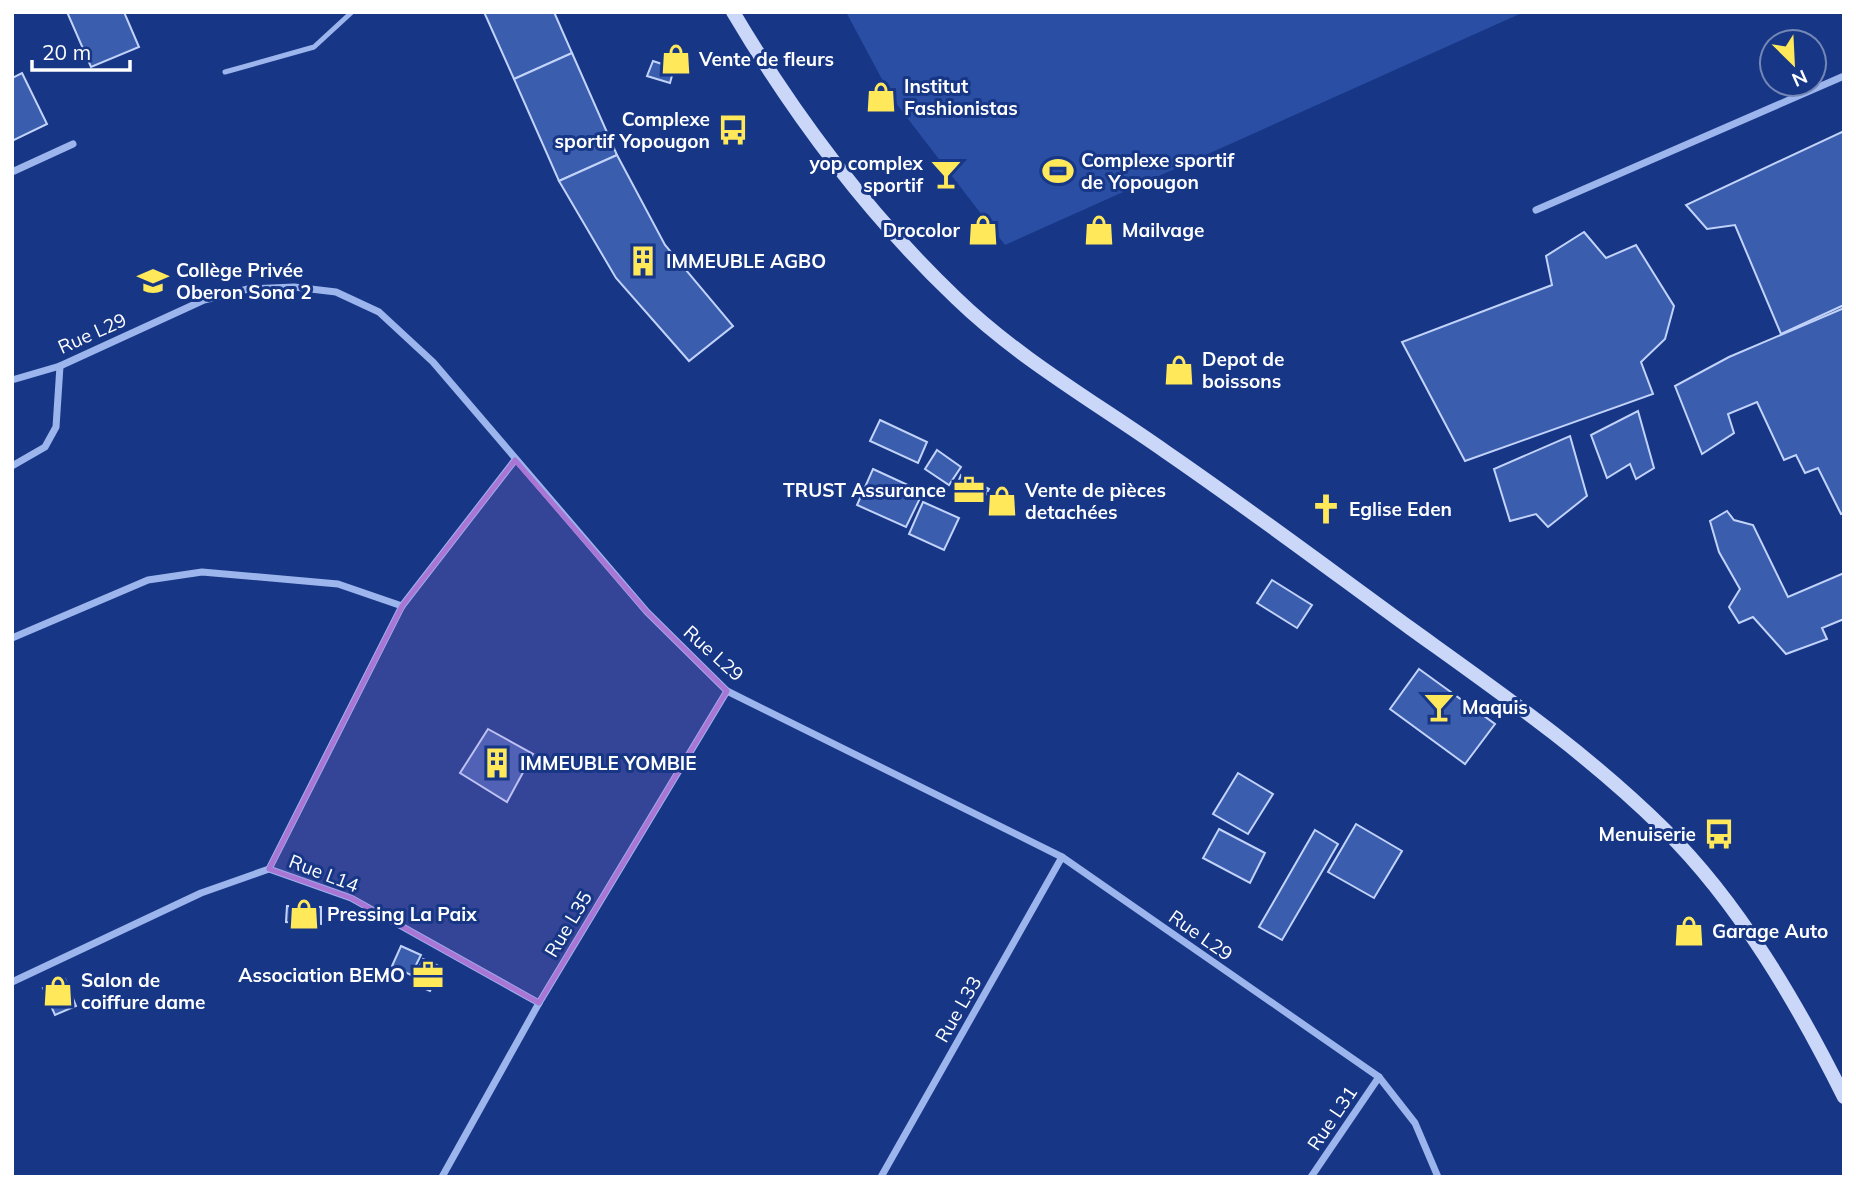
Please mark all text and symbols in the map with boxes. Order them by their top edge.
scale bar [32,28,130,72]
north arrow [1758,28,1828,98]
text: 20 m [42,39,91,65]
shop icon: Vente de fleurs [659,42,693,76]
place label: Vente de fleurs [698,47,834,71]
text: N [1788,65,1811,92]
place label: Institut Fashionistas [904,74,1018,120]
shop icon: Institut Fashionistas [864,80,898,114]
place label: Complexe sportif Yopougon [555,107,710,153]
bus stop icon: Complexe sportif Yopougon [716,113,750,147]
place label: Complexe sportif de Yopougon [1081,148,1235,194]
place label: yop complex sportif [808,151,924,197]
sports icon: Complexe sportif de Yopougon [1041,154,1075,188]
bar icon: yop complex sportif [929,157,963,191]
shop icon: Drocolor [966,213,1000,247]
shop icon: Mailvage [1082,213,1116,247]
place label: Drocolor [883,218,961,242]
place label: Mailvage [1122,218,1204,242]
building icon: IMMEUBLE AGBO [626,244,660,278]
place label: IMMEUBLE AGBO [666,249,826,273]
place label: Collège Privée Oberon Sona 2 [176,258,312,304]
school or university icon: Collège Privée Oberon Sona 2 [136,264,170,298]
street label: Rue L29 [54,307,130,359]
place label: Depot de boissons [1202,347,1284,393]
shop icon: Depot de boissons [1162,353,1196,387]
office icon: TRUST Assurance [952,473,986,507]
place label: TRUST Assurance [783,478,946,502]
place label: Vente de pièces detachées [1024,478,1166,524]
shop icon: Vente de pièces detachées [985,484,1019,518]
church icon: Eglise Eden [1309,492,1343,526]
place label: Eglise Eden [1349,497,1452,521]
street label: Rue L29 [679,620,749,686]
bar icon: Maquis [1422,690,1456,724]
place label: Maquis [1462,695,1528,719]
building icon: IMMEUBLE YOMBIE [480,746,514,780]
place label: IMMEUBLE YOMBIE [520,751,697,775]
bus stop icon: Menuiserie [1702,817,1736,851]
place label: Menuiserie [1599,822,1696,846]
street label: Rue L14 [286,849,362,897]
street label: Rue L35 [539,887,597,961]
shop icon: Pressing La Paix [287,897,321,931]
place label: Pressing La Paix [327,902,477,926]
street label: Rue L29 [1164,904,1238,966]
shop icon: Garage Auto [1672,914,1706,948]
place label: Garage Auto [1712,919,1828,943]
office icon: Association BEMO [411,958,445,992]
place label: Association BEMO [238,963,405,987]
place label: Salon de coiffure dame [81,968,205,1014]
street label: Rue L33 [929,972,987,1046]
shop icon: Salon de coiffure dame [41,974,75,1008]
street label: Rue L31 [1302,1081,1362,1155]

